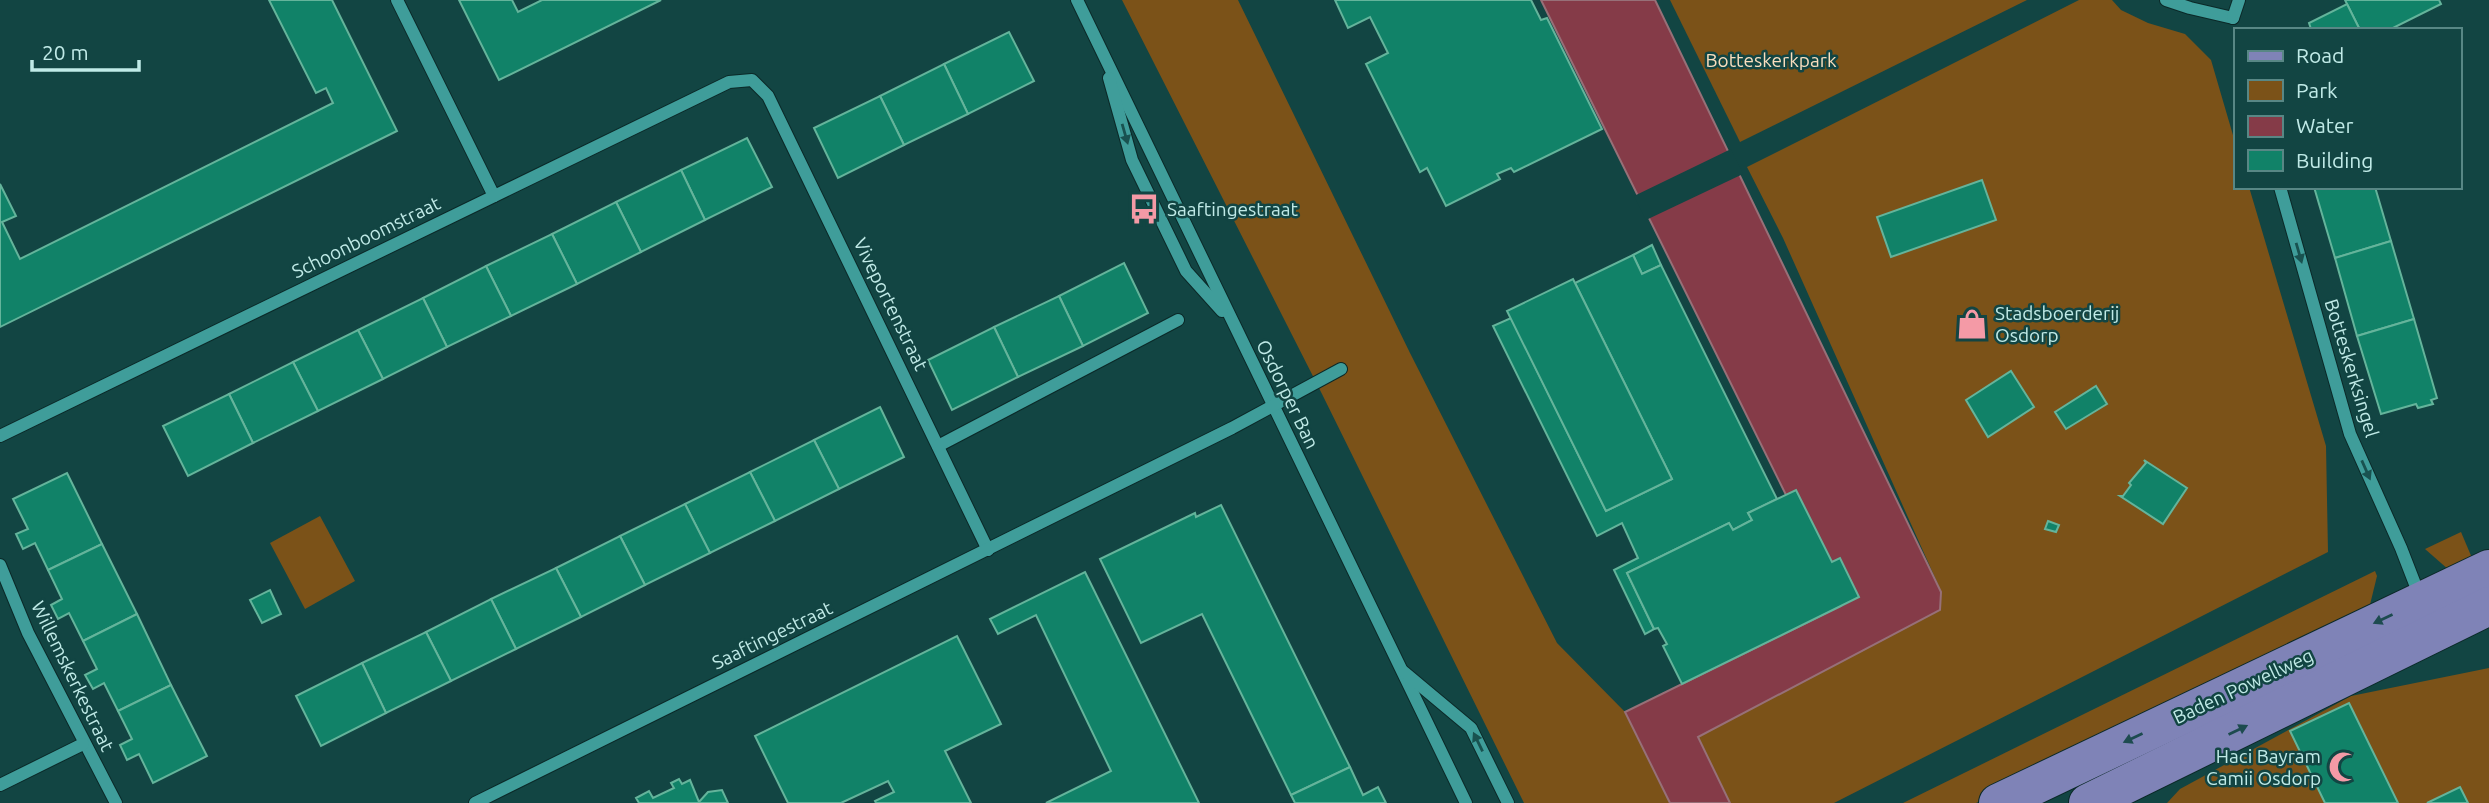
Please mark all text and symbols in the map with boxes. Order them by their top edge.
scale bar [32,28,138,72]
legend [2234,28,2461,189]
text: 20 m [42,40,89,64]
text: Road [2296,43,2344,67]
park label: Botteskerkpark [1705,49,1837,71]
text: Park [2296,78,2338,102]
text: Water [2296,113,2354,137]
one-way arrow [1120,123,1130,144]
text: Building [2296,148,2373,172]
street label: Schoonboomstraat [288,191,444,282]
bus stop icon: Saaftingestraat [1127,192,1161,226]
place label: Saaftingestraat [1167,198,1299,220]
street label: Viveportenstraat [849,234,933,374]
one-way arrow [2294,243,2304,264]
street label: Botteskerksingel [2321,296,2383,440]
place label: Stadsboerderij Osdorp [1995,302,2119,346]
shop icon: Stadsboerderij Osdorp [1955,307,1989,341]
street label: Osdorper Ban [1252,336,1324,452]
one-way arrow [2360,460,2372,480]
street label: Saaftingestraat [708,596,836,674]
street label: Willemskerkestraat [27,597,119,755]
one-way arrow [2373,614,2393,625]
street label: Baden Powellweg [2169,644,2317,728]
one-way arrow [2228,725,2248,736]
one-way arrow [1472,732,1483,752]
one-way arrow [2123,733,2144,744]
place label: Haci Bayram Camii Osdorp [2206,745,2321,789]
mosque icon: Haci Bayram Camii Osdorp [2327,750,2361,784]

